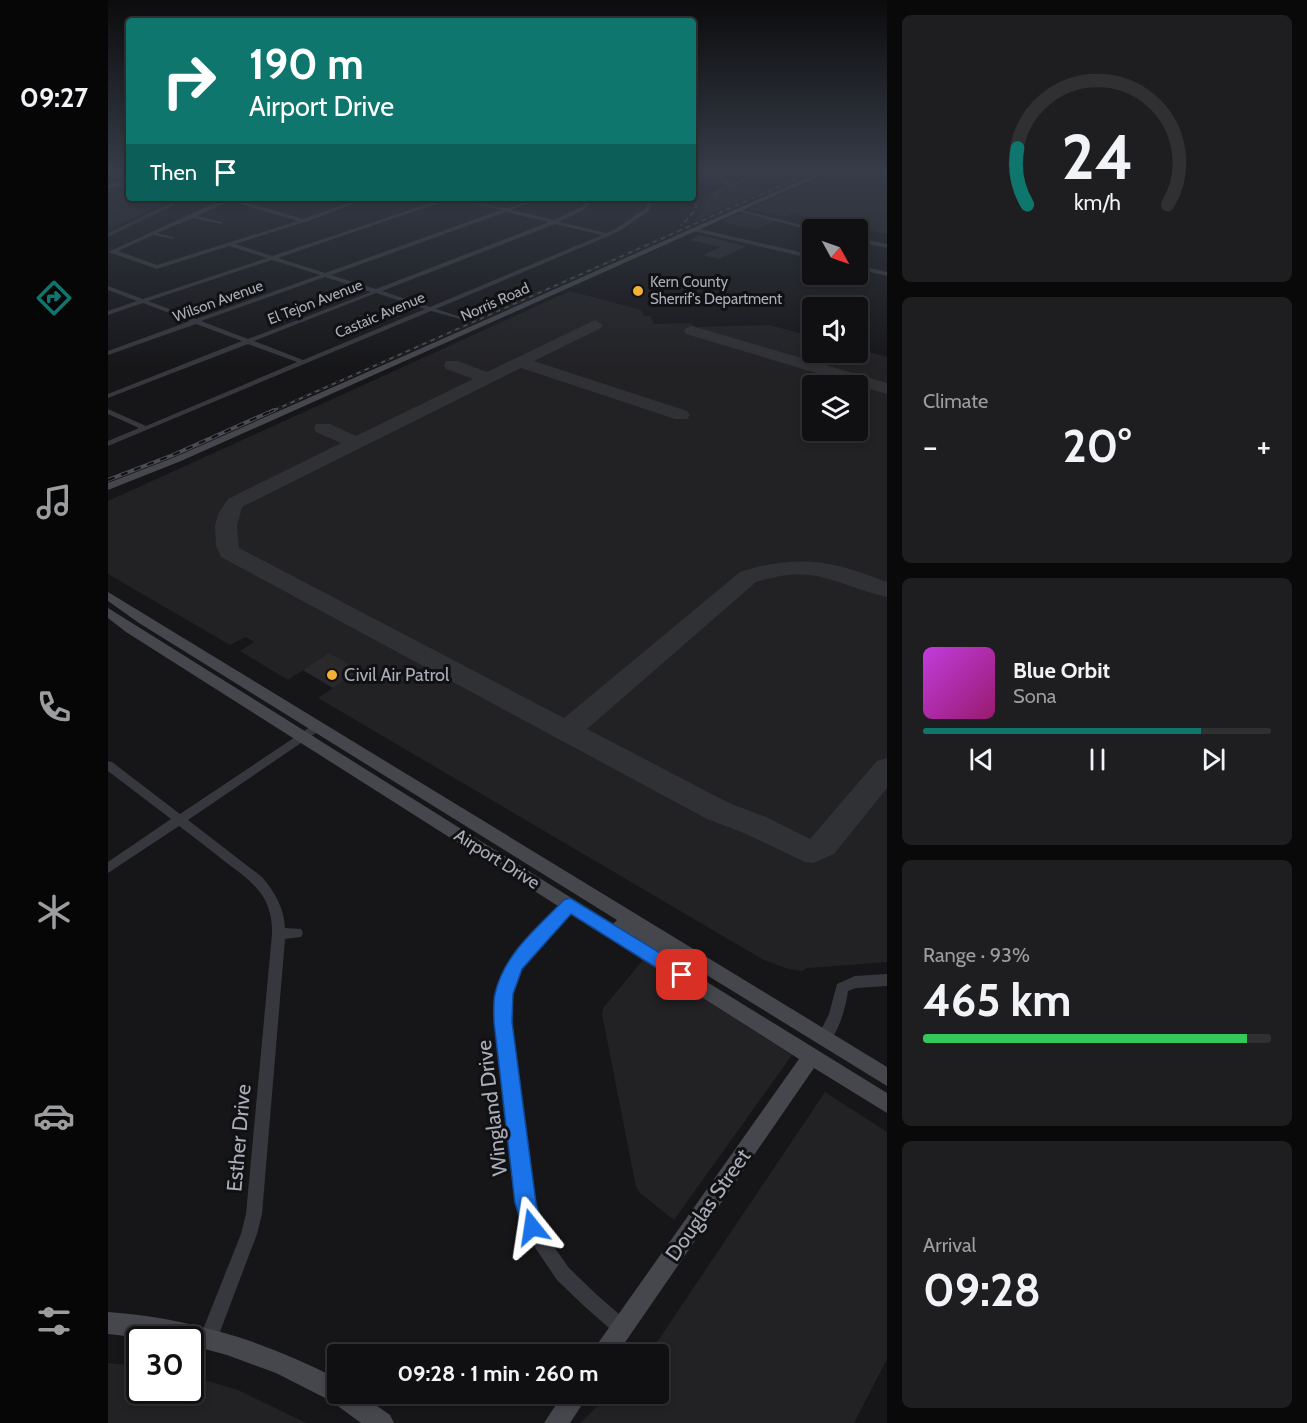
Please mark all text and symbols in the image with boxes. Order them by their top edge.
text: 190 m [249,38,364,90]
icon: right [150,42,228,120]
text: 09:27 [20,81,88,114]
text: Airport Drive [249,90,394,123]
text: 24 [1061,119,1133,195]
icon: arrive [209,156,242,189]
text: Then [150,159,197,186]
text: km/h [1074,190,1120,216]
north arrow [802,219,868,285]
map controls [802,219,868,441]
place label: Kern County Sherrif's Department [650,273,782,308]
street label: El Tejon Avenue [265,275,365,328]
street label: Wilson Avenue [170,276,266,326]
icon: directions [33,277,75,319]
street label: Norris Road [458,279,532,325]
marker: Kern County Sherrif's Department [631,284,645,298]
street label: Castaic Avenue [332,288,428,342]
button: sound [802,297,868,363]
button: layers [802,375,868,441]
text: Climate [923,389,988,413]
text: 20° [1063,419,1131,473]
text: − [923,426,938,466]
text: + [1256,426,1271,466]
icon: music [33,481,75,523]
text: Blue Orbit [1013,657,1110,684]
place label: Civil Air Patrol [344,664,450,686]
marker: Civil Air Patrol [325,668,339,682]
text: Sona [1013,684,1056,708]
icon: phone [33,686,75,728]
icon: previous [965,743,998,776]
icon: pause [1081,743,1114,776]
icon: next [1197,743,1230,776]
street label: Airport Drive [450,824,544,894]
icon: climate [33,891,75,933]
text: Range · 93% [923,943,1030,967]
pin [656,949,707,1000]
icon: arrive [665,958,698,991]
text: 465 km [923,973,1071,1027]
street label: Wingland Drive [471,1038,512,1177]
street label: Esther Drive [221,1083,256,1193]
icon: car [33,1095,75,1137]
street label: Douglas Street [660,1144,755,1265]
position arrow [500,1195,564,1259]
text: Arrival [923,1233,976,1257]
text: 09:28 [923,1263,1041,1317]
icon: filters [33,1300,75,1342]
speed limit sign: 30 [126,1326,204,1404]
text: 09:28 · 1 min · 260 m [398,1360,598,1387]

